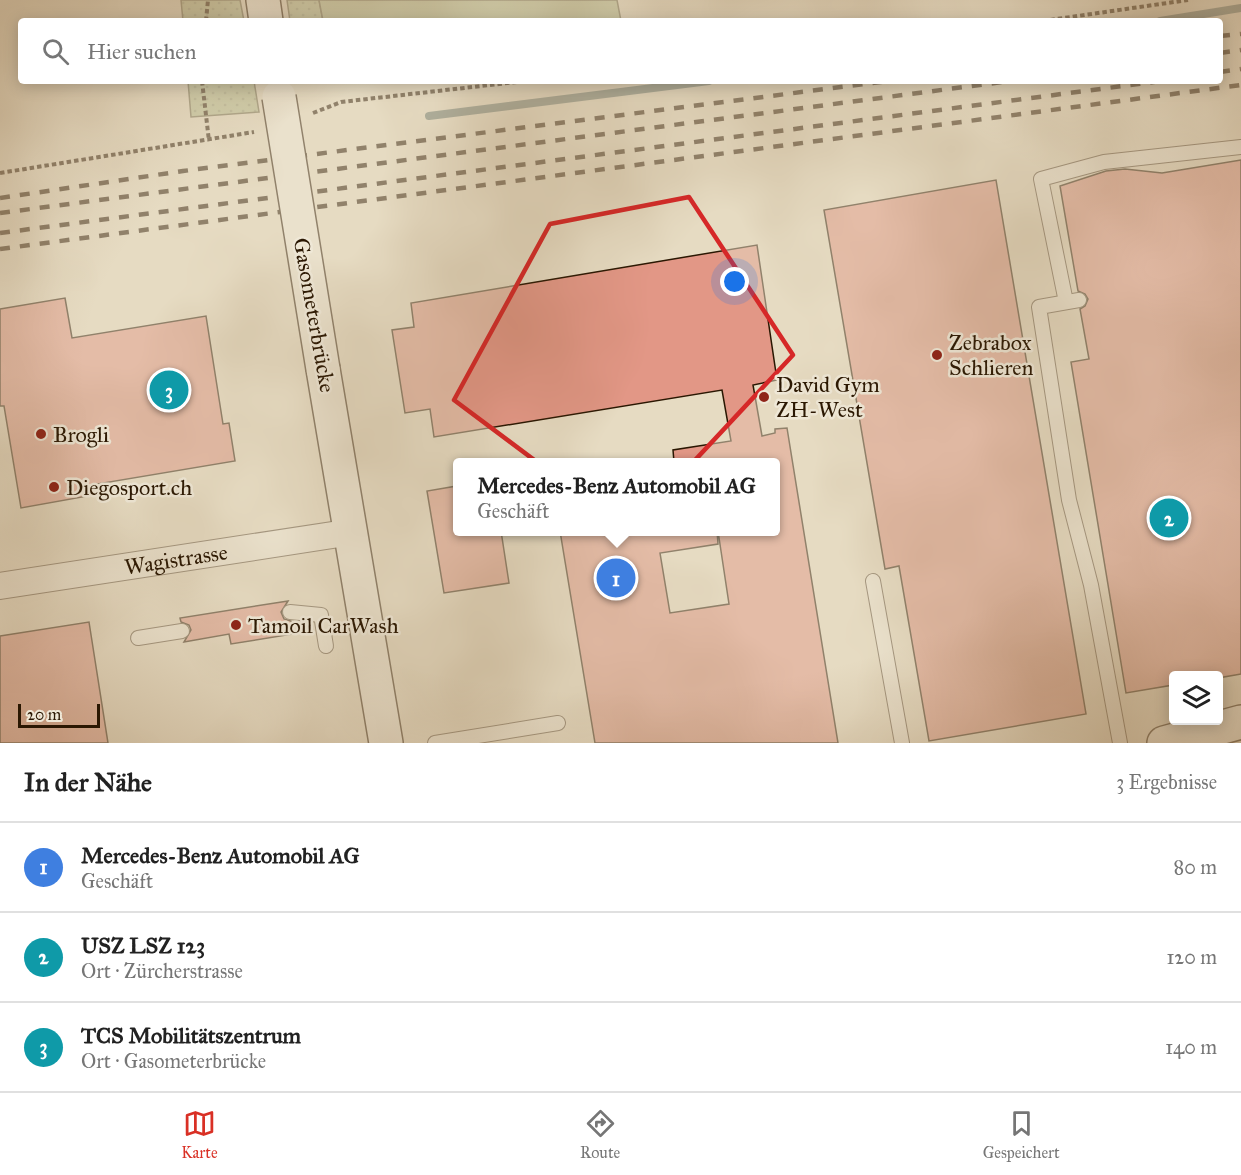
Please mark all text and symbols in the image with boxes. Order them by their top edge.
search box [18,18,1223,84]
icon: search [39,35,72,68]
text: Hier suchen [87,38,196,65]
street label: Gasometerbrücke [288,236,341,394]
your location [720,267,749,296]
place label: Zebrabox Schlieren [949,329,1033,381]
marker: Zebrabox Schlieren [930,348,944,362]
pin: 3 [150,368,188,412]
place label: David Gym ZH-West [776,371,880,423]
marker: David Gym ZH-West [757,390,771,404]
place label: Brogli [53,421,109,448]
marker: Brogli [34,427,48,441]
popup [453,458,780,536]
text: Mercedes-Benz Automobil AG [477,472,756,499]
place label: Diegosport.ch [66,474,192,501]
marker: Diegosport.ch [47,480,61,494]
pin: 2 [1150,496,1188,540]
text: Geschäft [477,499,549,523]
street label: Wagistrasse [123,538,229,581]
pin: 1 [596,556,636,600]
place label: Tamoil CarWash [248,612,399,639]
marker: Tamoil CarWash [229,618,243,632]
map controls [1169,671,1223,725]
button: layers [1169,671,1223,725]
scale bar [18,701,100,728]
text: 20 m [27,705,61,724]
text: In der Nähe [24,766,152,798]
text: 3 Ergebnisse [1116,770,1217,794]
text: Mercedes-Benz Automobil AG [81,842,360,869]
text: 1 [40,855,47,879]
text: 80 m [1174,855,1217,879]
text: Geschäft [81,869,153,893]
text: USZ LSZ 123 [81,932,205,959]
text: 2 [39,945,48,969]
text: 120 m [1166,945,1217,969]
text: Ort · Zürcherstrasse [81,959,243,983]
text: TCS Mobilitätszentrum [81,1022,301,1049]
text: 3 [40,1035,48,1059]
text: 140 m [1165,1035,1217,1059]
text: Ort · Gasometerbrücke [81,1049,266,1073]
tab: Karte [181,1107,218,1162]
tab: Route [580,1107,620,1162]
tab: Gespeichert [983,1107,1060,1162]

